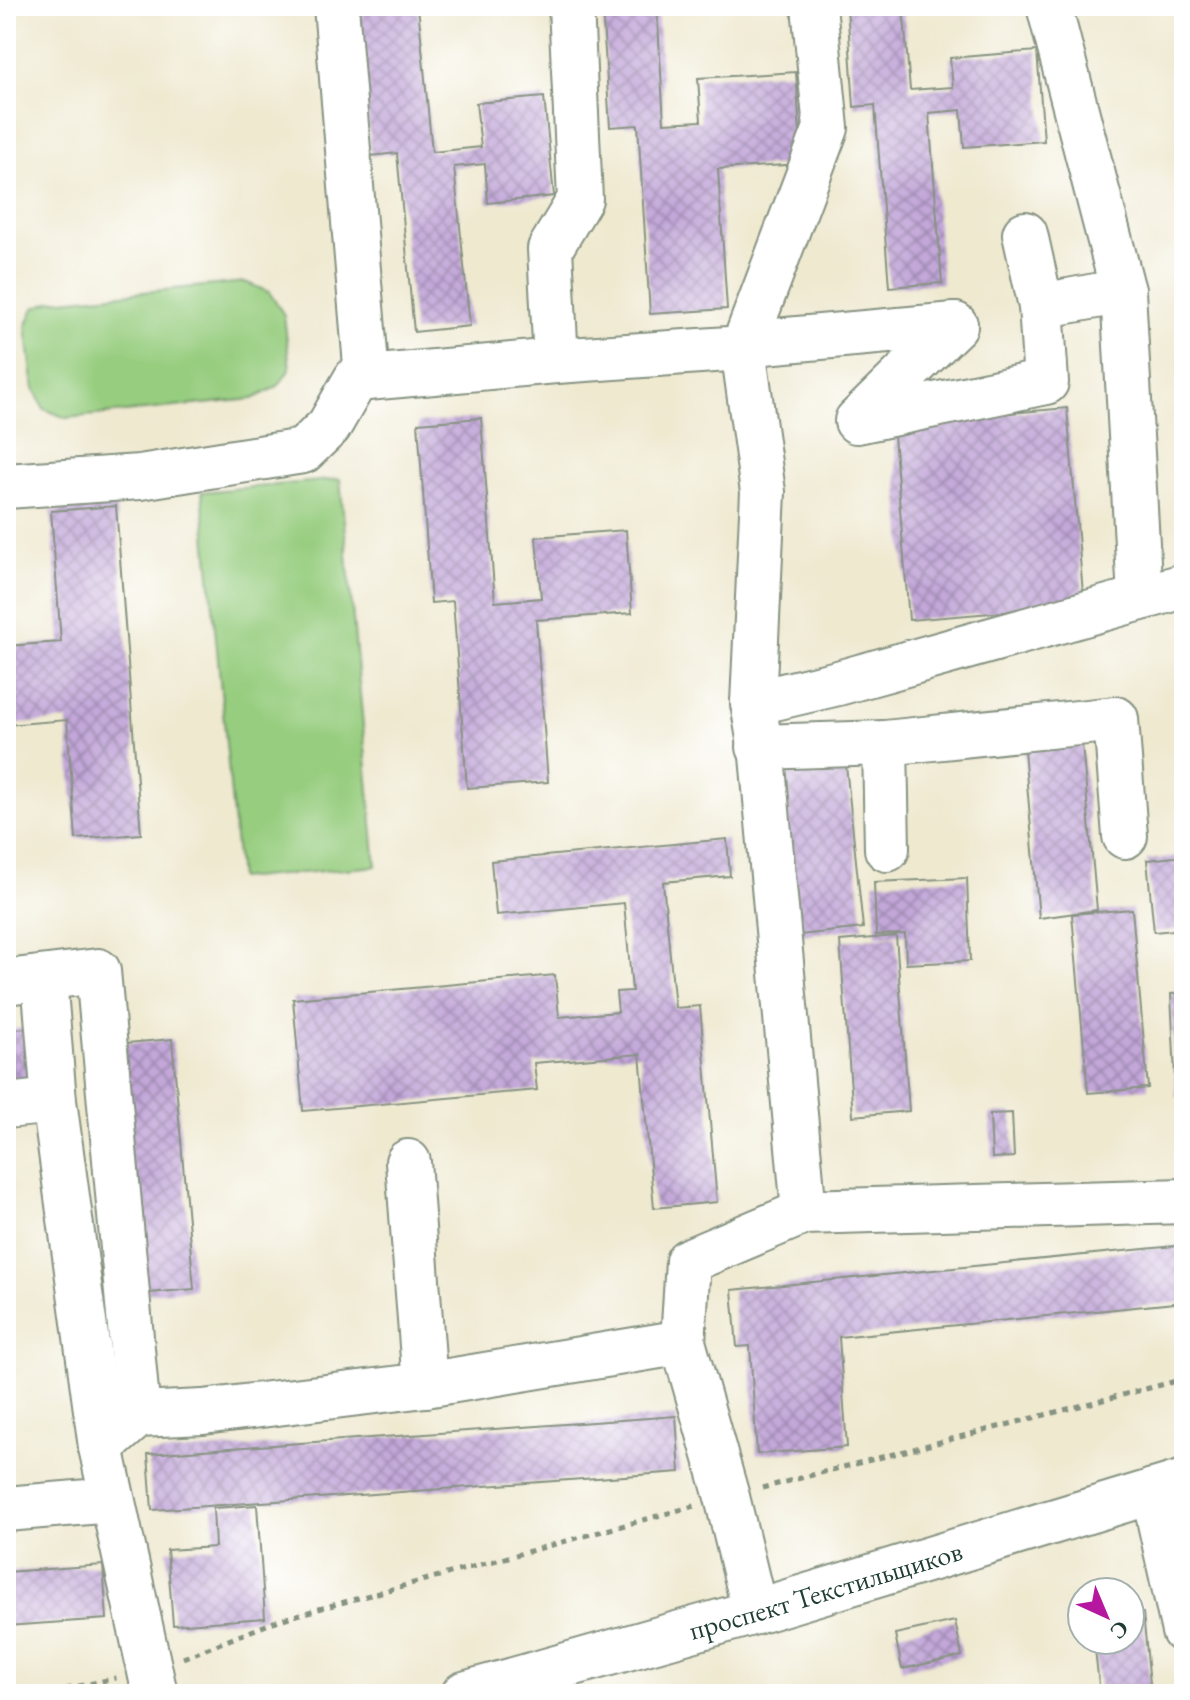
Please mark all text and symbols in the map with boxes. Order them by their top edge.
street label: проспект Текстильщиков [685,1532,966,1648]
north arrow [1066,1576,1146,1656]
text: С [1104,1614,1135,1646]

